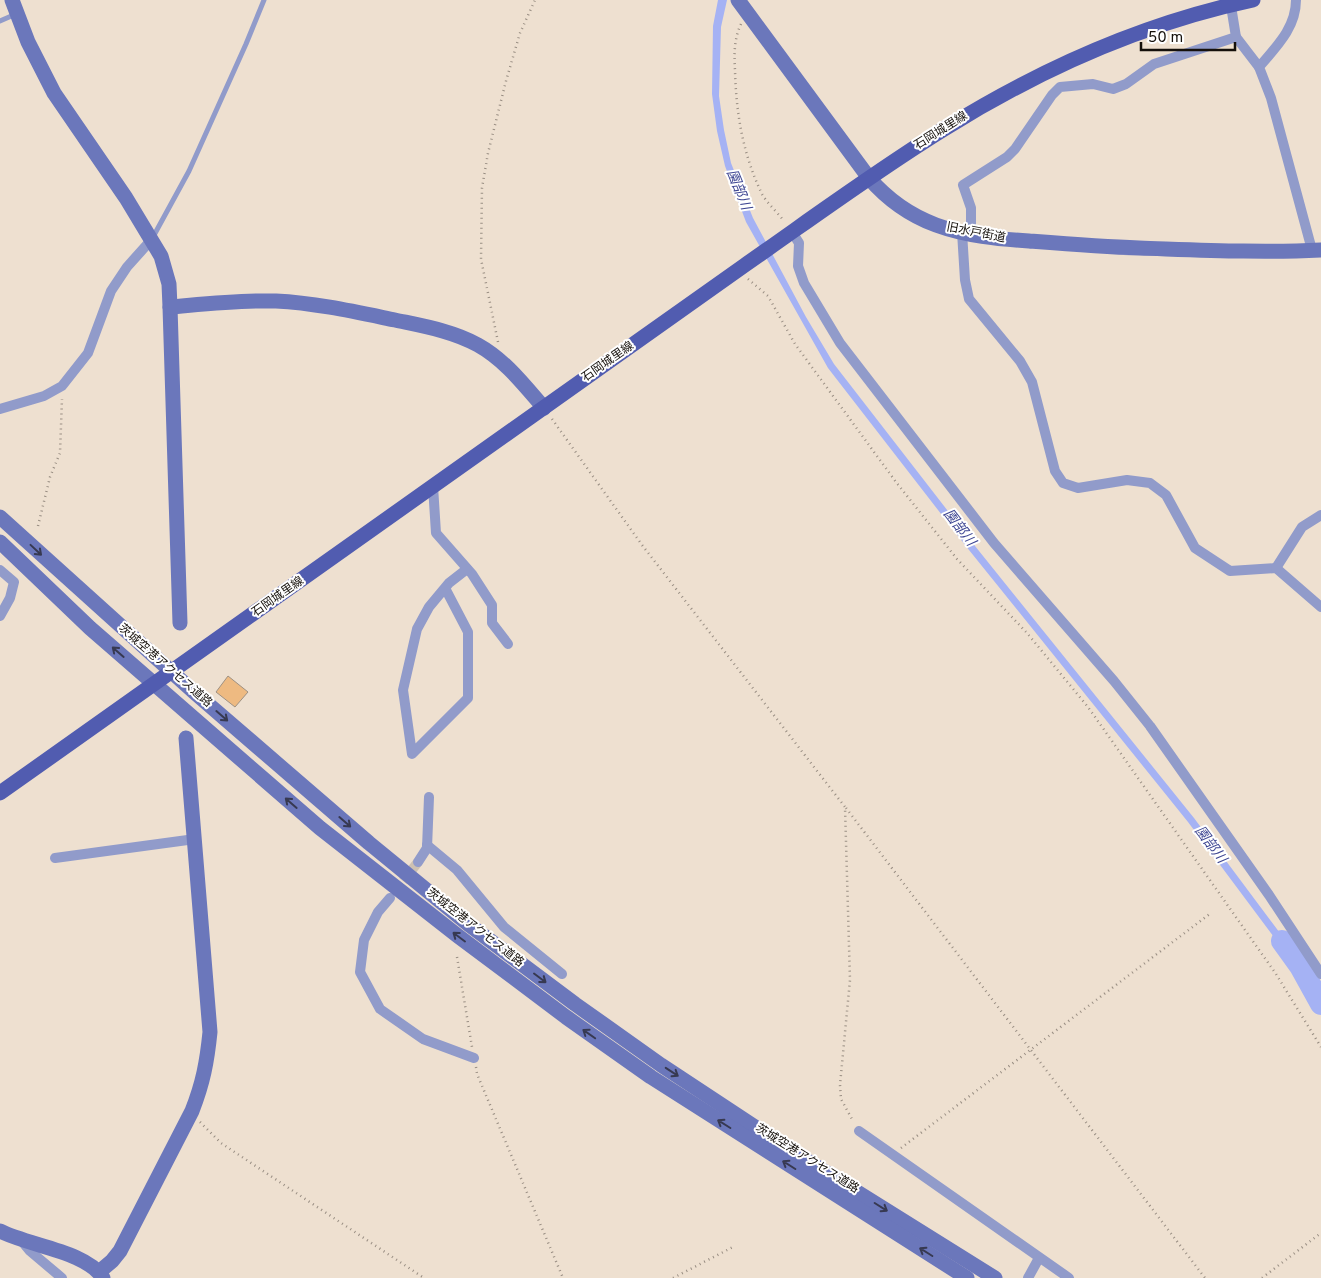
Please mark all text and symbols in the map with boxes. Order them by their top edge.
scale bar [1141,20,1235,52]
text: 50 m [1148,29,1183,48]
street label: 石岡城里線 [911,108,971,154]
water label: 園部川 [722,167,754,215]
street label: 旧水戸街道 [945,219,1007,247]
street label: 石岡城里線 [579,338,637,386]
water label: 園部川 [939,506,980,551]
one-way arrow [29,544,42,556]
street label: 石岡城里線 [249,573,307,621]
street label: 茨城空港アクセス道路 [115,621,215,711]
one-way arrow [112,646,125,658]
one-way arrow [215,710,228,721]
one-way arrow [285,797,298,808]
one-way arrow [338,816,351,828]
water label: 園部川 [1191,823,1231,868]
street label: 茨城空港アクセス道路 [423,885,527,971]
one-way arrow [453,931,466,942]
one-way arrow [533,973,547,983]
one-way arrow [583,1028,596,1039]
one-way arrow [665,1067,679,1077]
one-way arrow [718,1118,732,1128]
street label: 茨城空港アクセス道路 [752,1121,862,1197]
one-way arrow [782,1159,796,1169]
one-way arrow [874,1202,888,1212]
one-way arrow [919,1247,933,1257]

